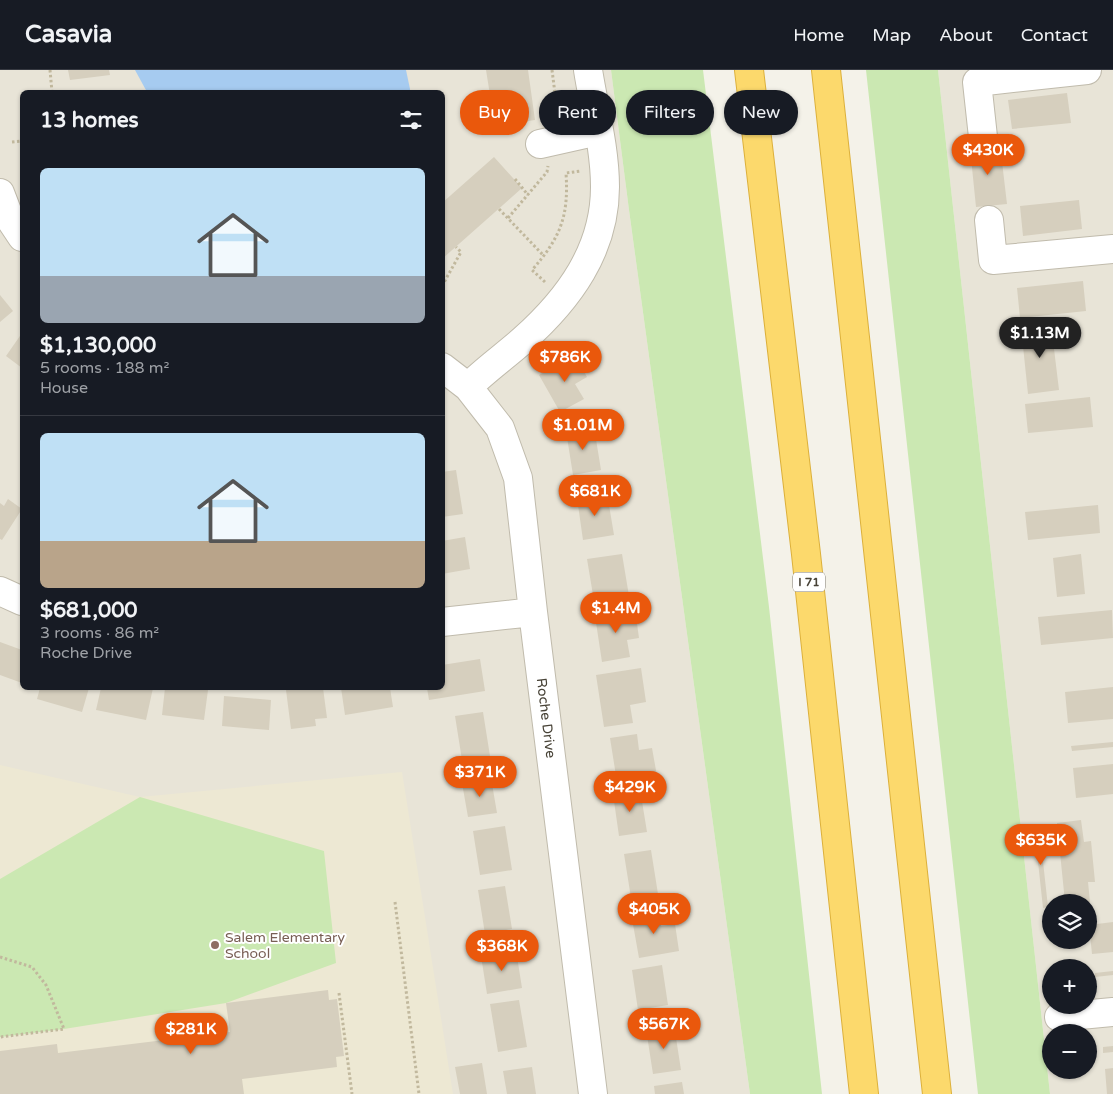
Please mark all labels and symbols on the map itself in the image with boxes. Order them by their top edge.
pin: $430K [953,134,1023,176]
pin: $1.13M [999,316,1081,359]
pin: $786K [530,340,600,383]
pin: $1.01M [542,408,624,451]
pin: $681K [560,474,630,517]
road number: I 71 [793,572,825,592]
pin: $1.4M [581,592,651,634]
street label: Roche Drive [533,677,559,759]
pin: $371K [445,756,515,798]
pin: $429K [595,770,665,813]
pin: $635K [1006,824,1076,866]
pin: $405K [619,892,689,935]
place label: Salem Elementary School [225,929,345,962]
pin: $368K [467,930,537,972]
marker: Salem Elementary School [209,939,221,951]
pin: $567K [629,1008,699,1050]
pin: $281K [156,1012,226,1055]

